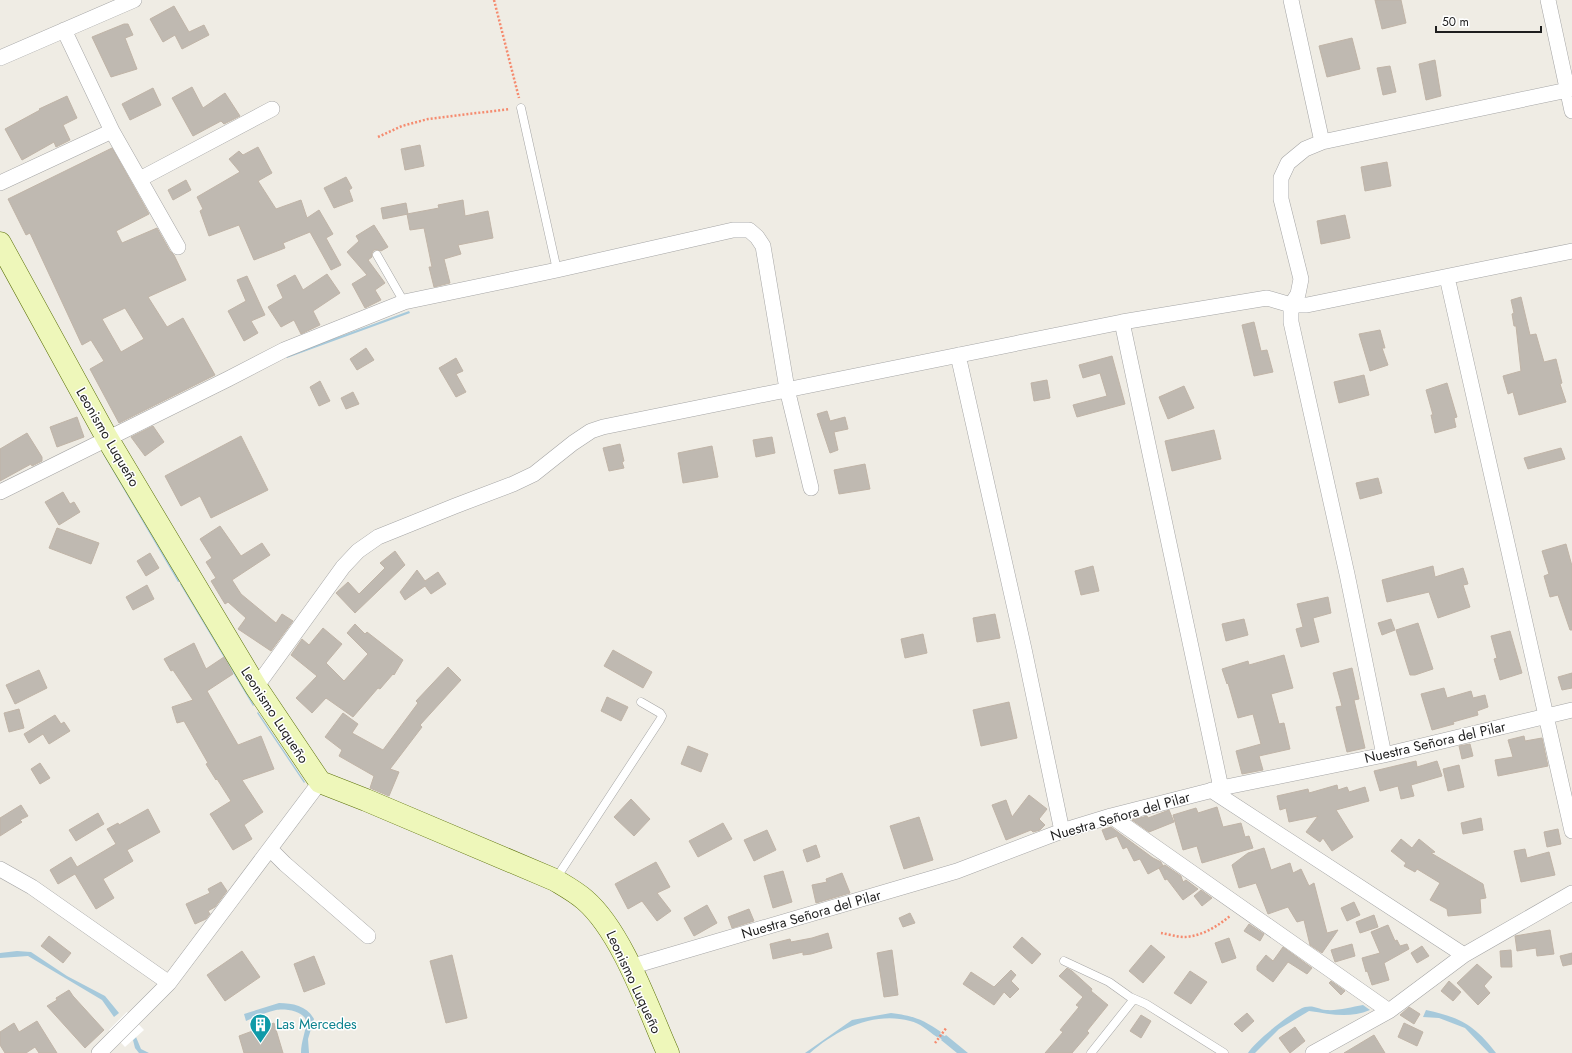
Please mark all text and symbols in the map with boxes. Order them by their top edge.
scale bar [1436,8,1541,34]
text: 50 m [1442,13,1469,31]
street label: Leonismo Luqueño [71,384,145,491]
street label: Leonismo Luqueño [236,663,314,767]
street label: Nuestra Señora del Pilar [1362,716,1508,768]
street label: Nuestra Señora del Pilar [1048,786,1192,846]
street label: Nuestra Señora del Pilar [739,884,883,944]
street label: Leonismo Luqueño [601,927,667,1037]
building icon: Las Mercedes [248,1011,274,1044]
place label: Las Mercedes [276,1014,357,1034]

